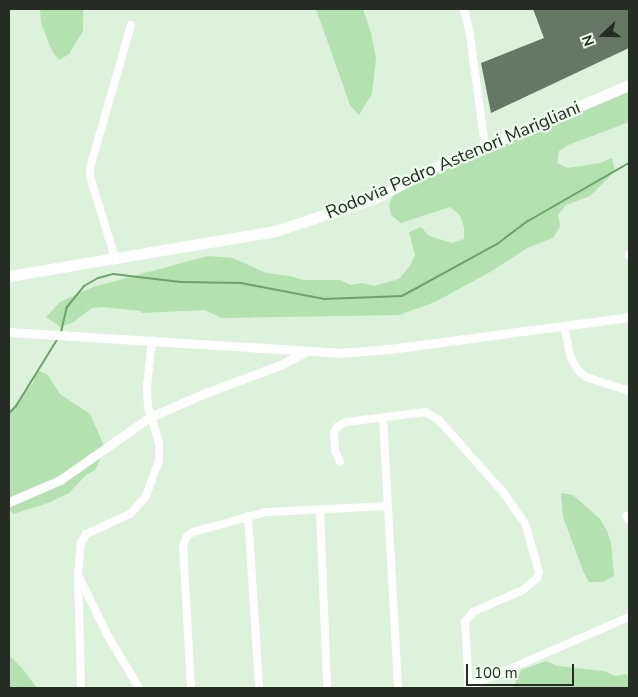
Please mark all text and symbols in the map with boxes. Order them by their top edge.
north arrow [578,10,628,60]
text: N [578,32,599,49]
street label: Rodovia Pedro Astenori Marigliani [323,96,583,224]
scale bar [468,654,576,686]
text: 100 m [474,663,518,683]

